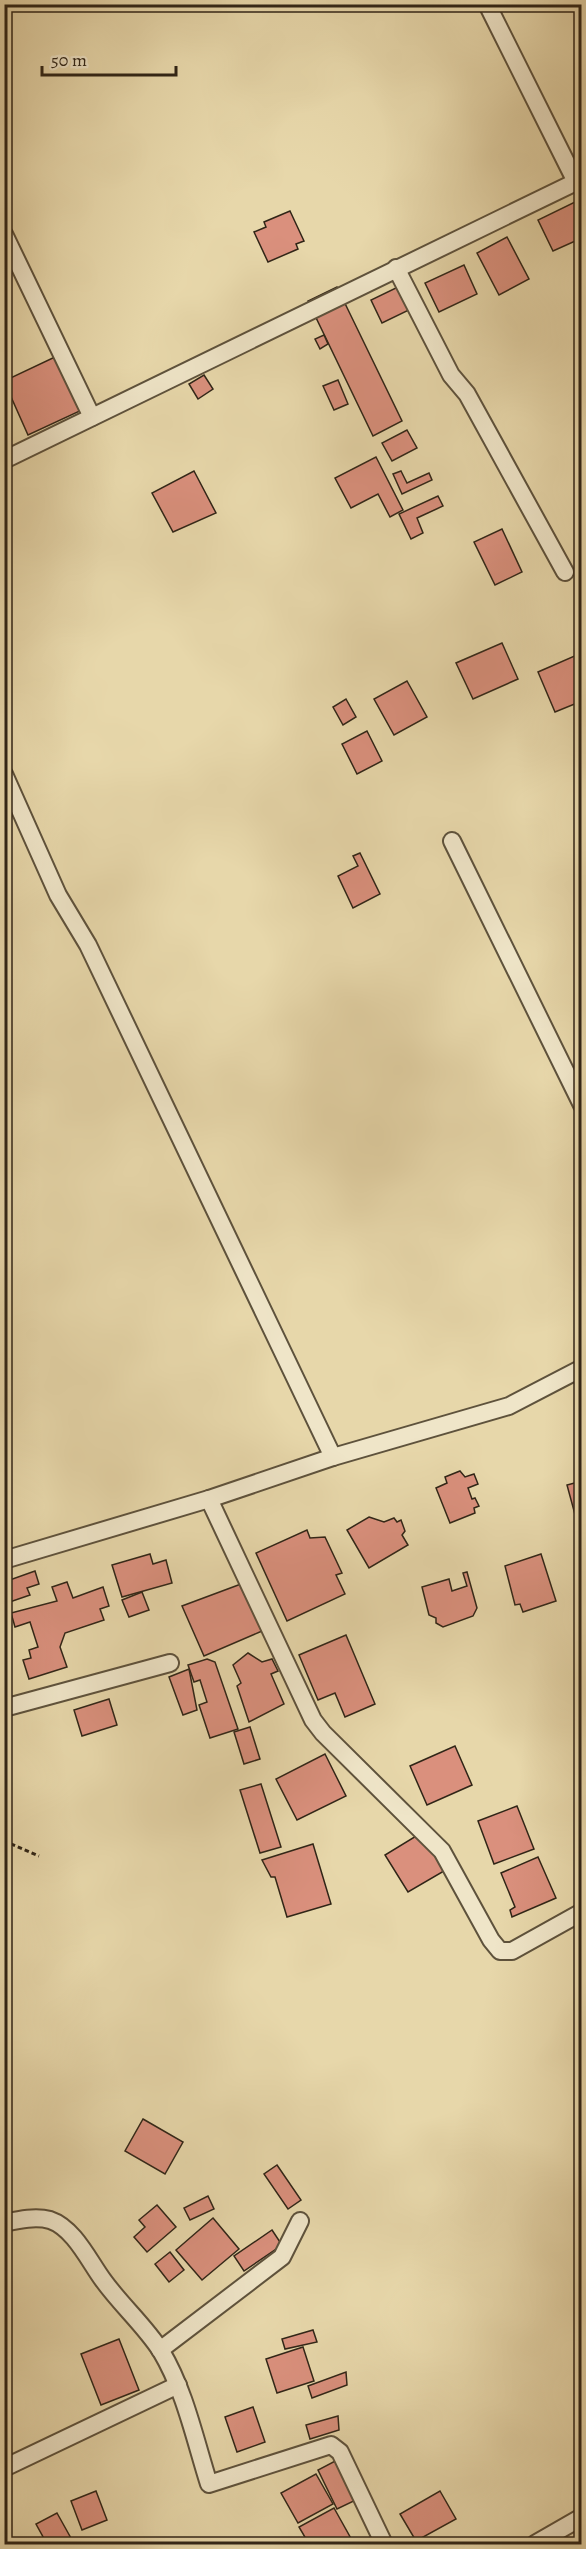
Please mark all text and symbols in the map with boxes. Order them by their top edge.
scale bar [42,39,176,77]
text: 50 m [51,48,87,72]

